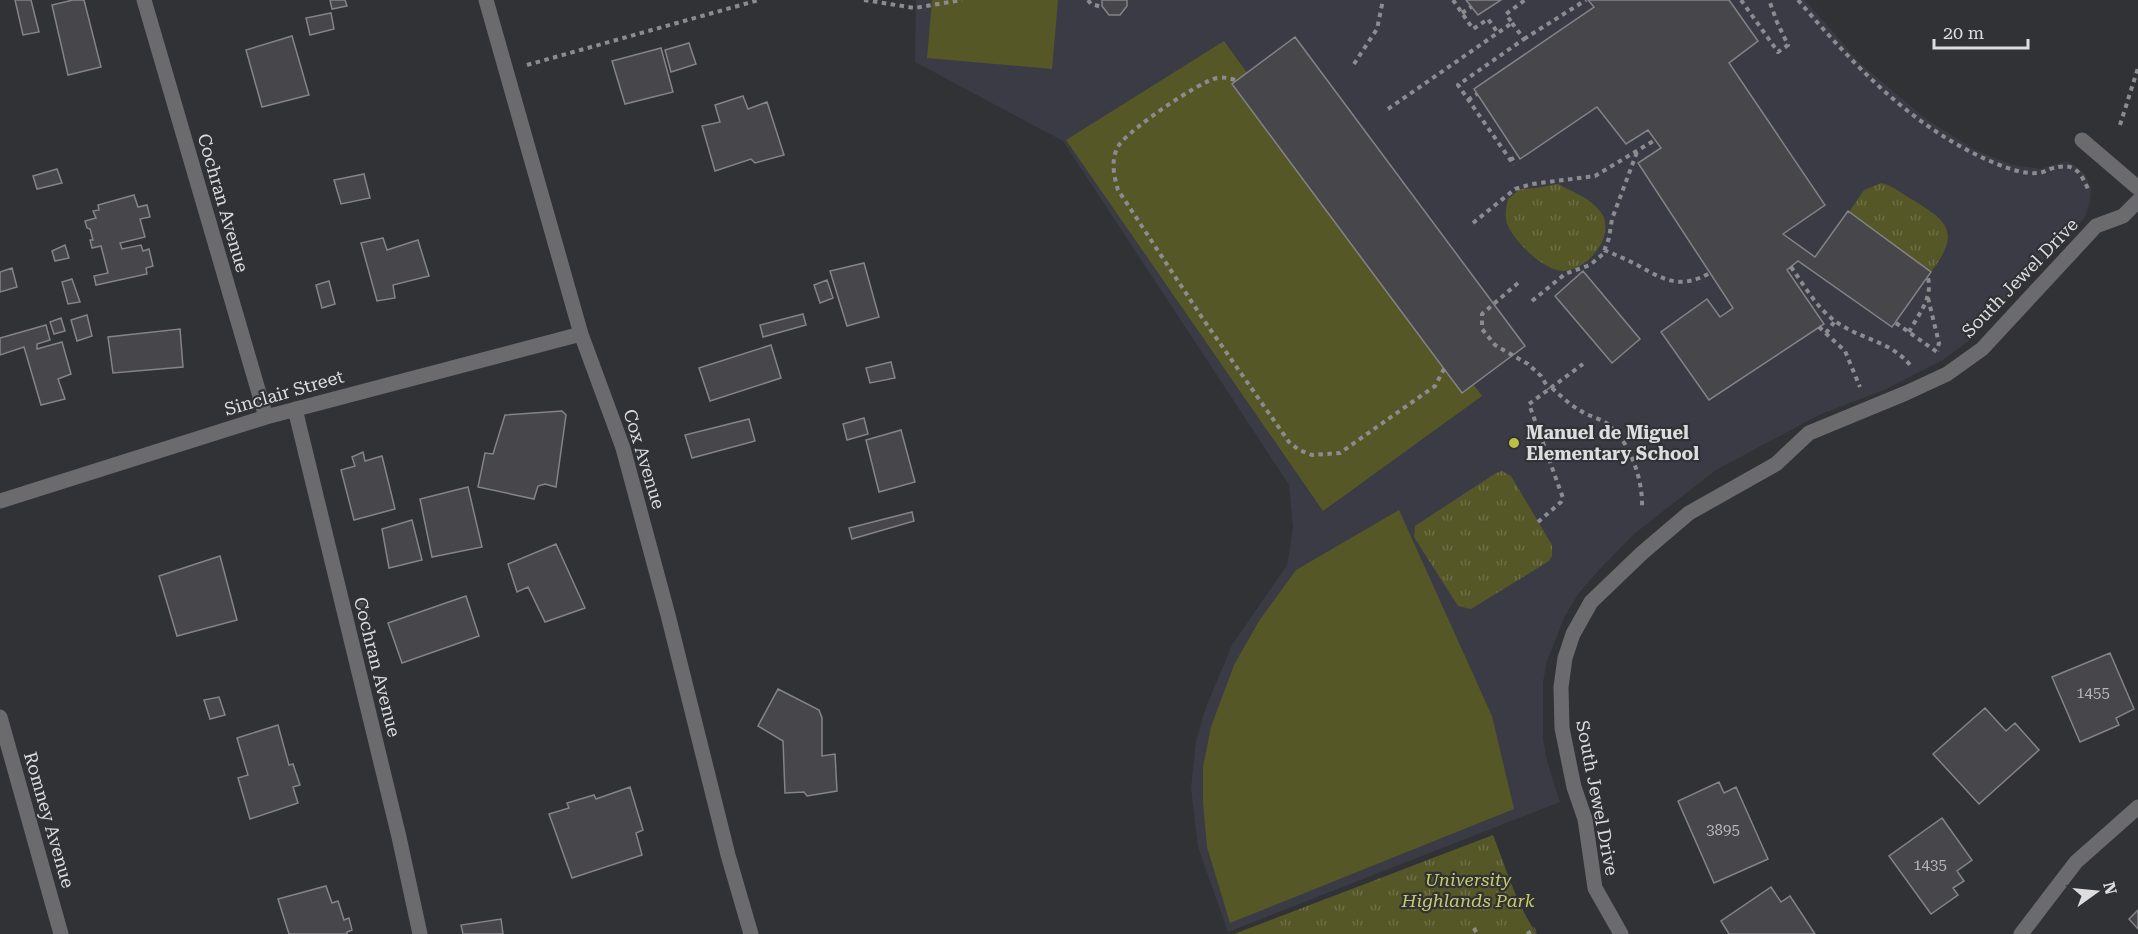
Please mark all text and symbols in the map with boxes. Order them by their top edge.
scale bar [1934,12,2028,50]
text: 20 m [1943,22,1984,43]
street label: Cochran Avenue [194,131,253,275]
street label: South Jewel Drive [1957,214,2082,342]
street label: Sinclair Street [222,365,346,420]
street label: Cox Avenue [619,406,670,511]
place label: Manuel de Miguel Elementary School [1526,422,1699,464]
marker: Manuel de Miguel Elementary School [1507,436,1521,450]
street label: Cochran Avenue [350,595,405,739]
house number: 1455 [2076,684,2110,702]
street label: South Jewel Drive [1572,719,1623,877]
street label: Romney Avenue [20,749,79,891]
house number: 3895 [1706,821,1740,839]
house number: 1435 [1913,856,1947,874]
north arrow [2066,862,2126,922]
park label: University Highlands Park [1401,869,1535,911]
text: N [2099,880,2121,897]

